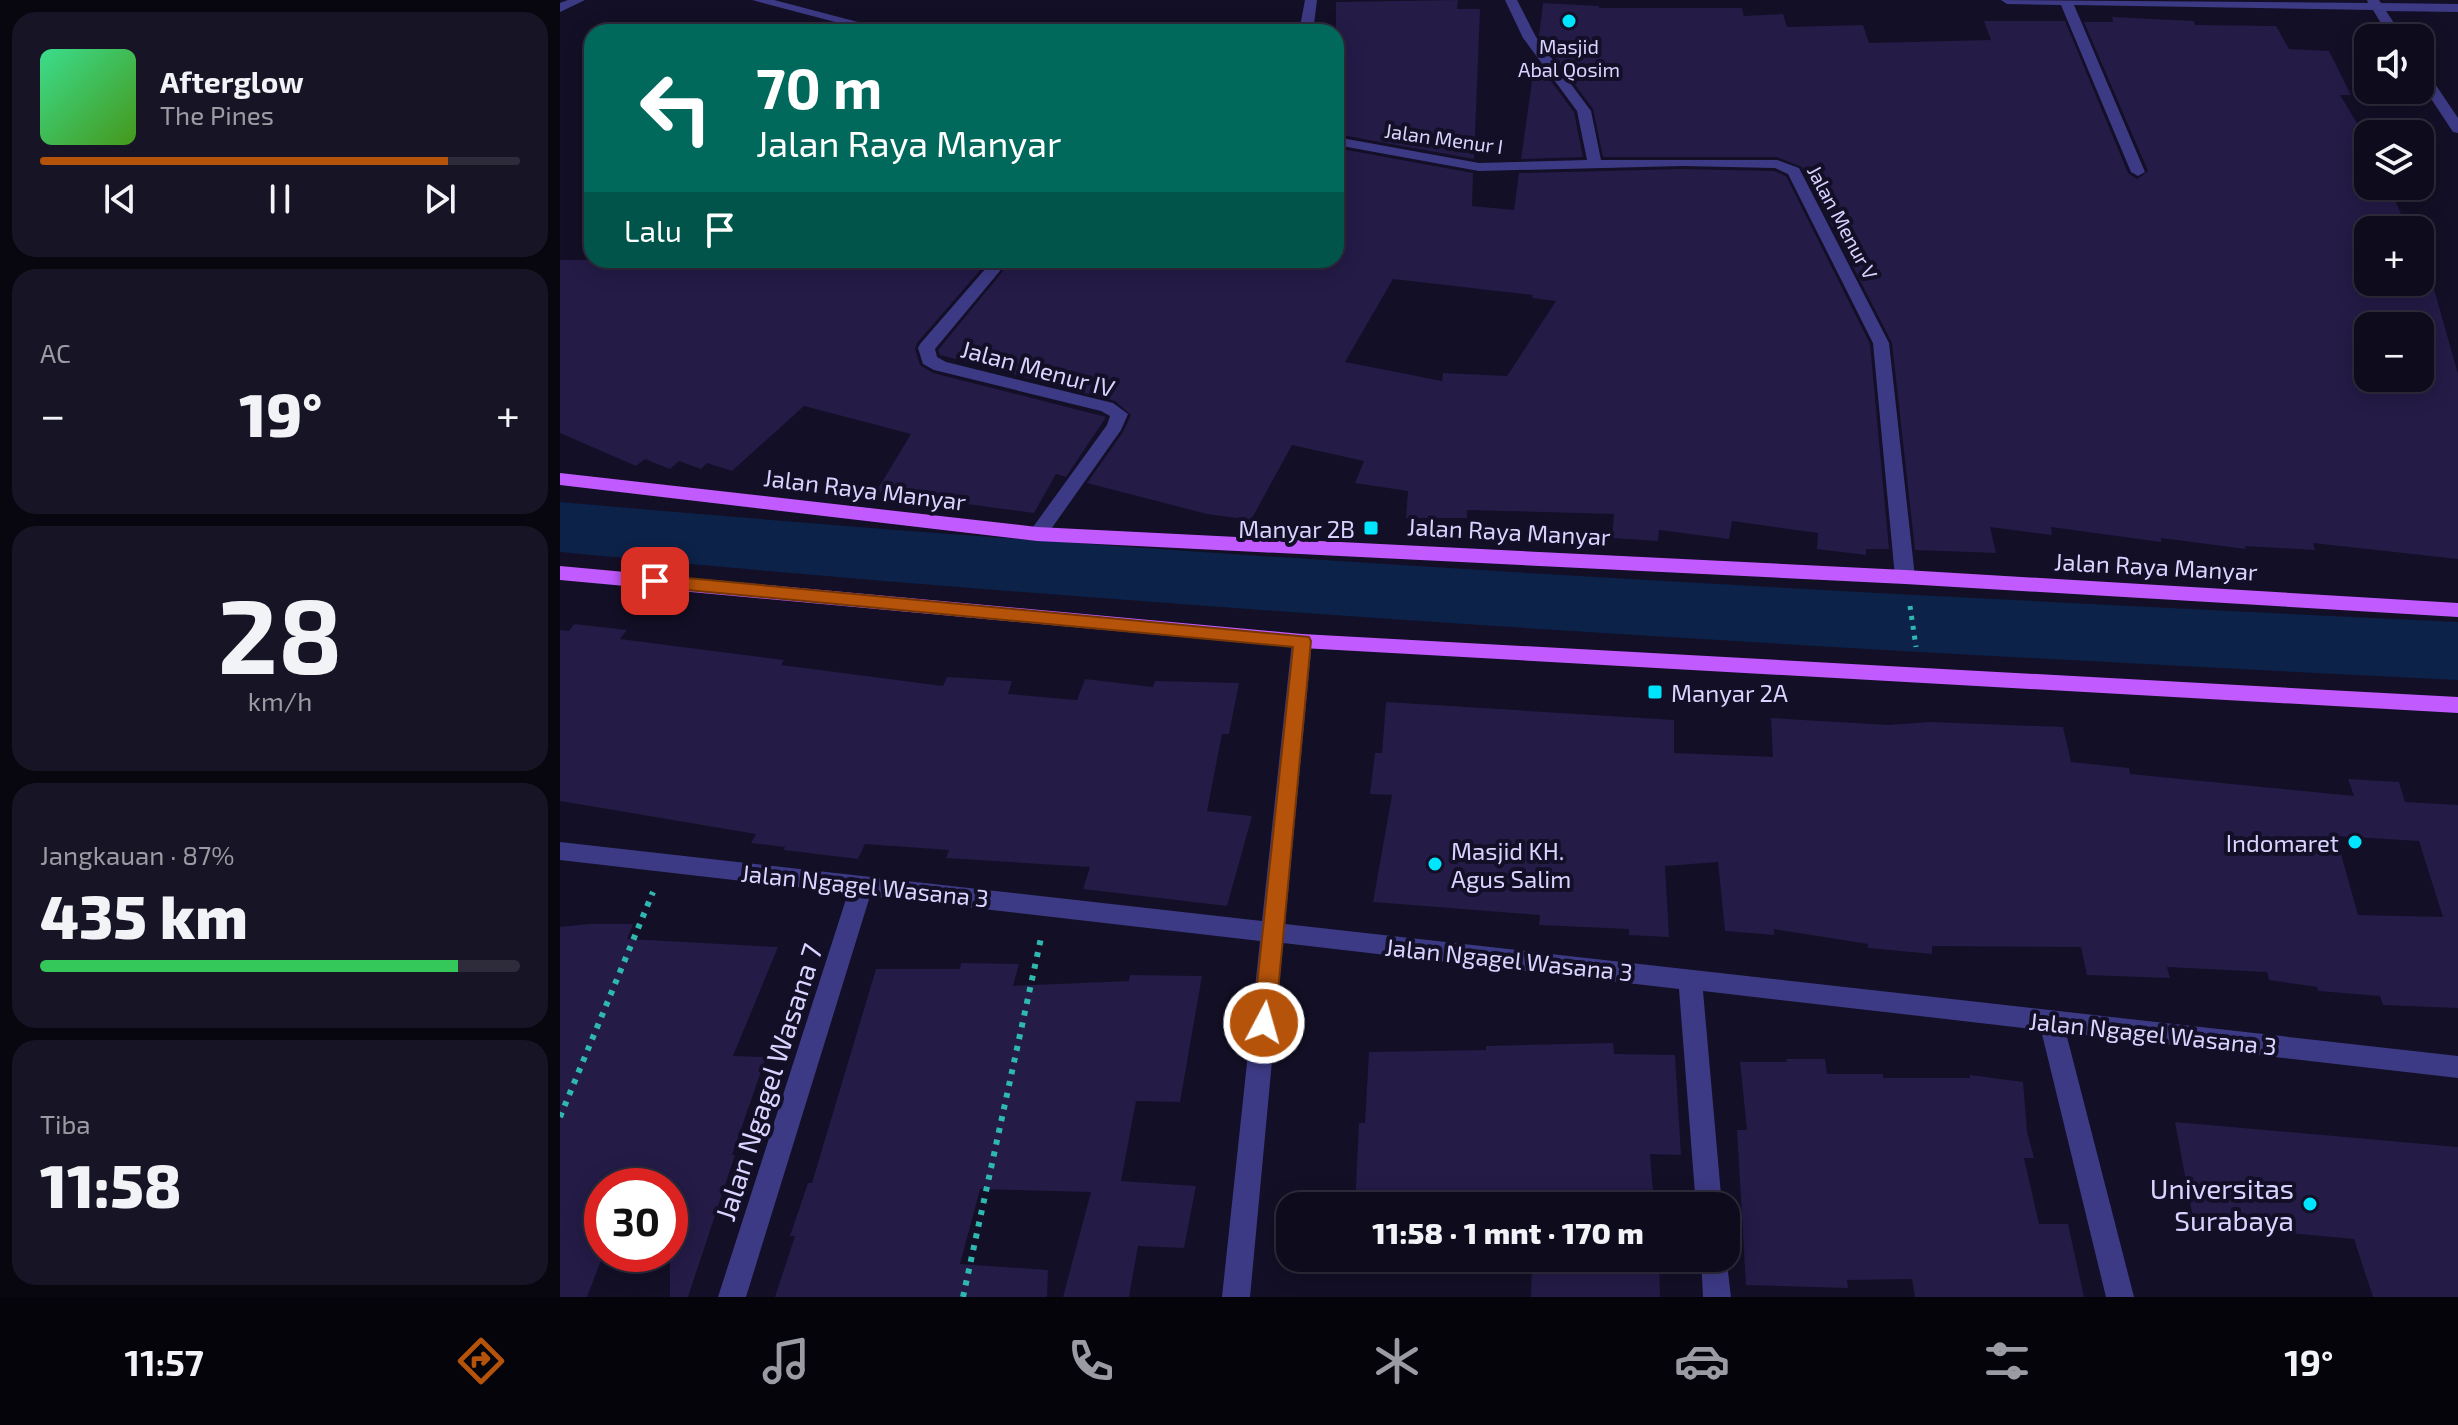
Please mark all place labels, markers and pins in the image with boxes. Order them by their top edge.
marker: Masjid Abal Qosim [1560,12,1578,30]
place label: Masjid Abal Qosim [1518,34,1620,81]
place label: Manyar 2B [1238,514,1355,543]
marker: Manyar 2B [1362,519,1380,537]
pin [621,547,689,615]
place label: Manyar 2A [1671,678,1788,707]
marker: Manyar 2A [1646,683,1664,701]
place label: Indomaret [2226,828,2339,857]
marker: Indomaret [2346,833,2364,851]
place label: Masjid KH. Agus Salim [1451,836,1571,893]
marker: Masjid KH. Agus Salim [1426,855,1444,873]
place label: Universitas Surabaya [2150,1171,2294,1237]
marker: Universitas Surabaya [2301,1195,2319,1213]

